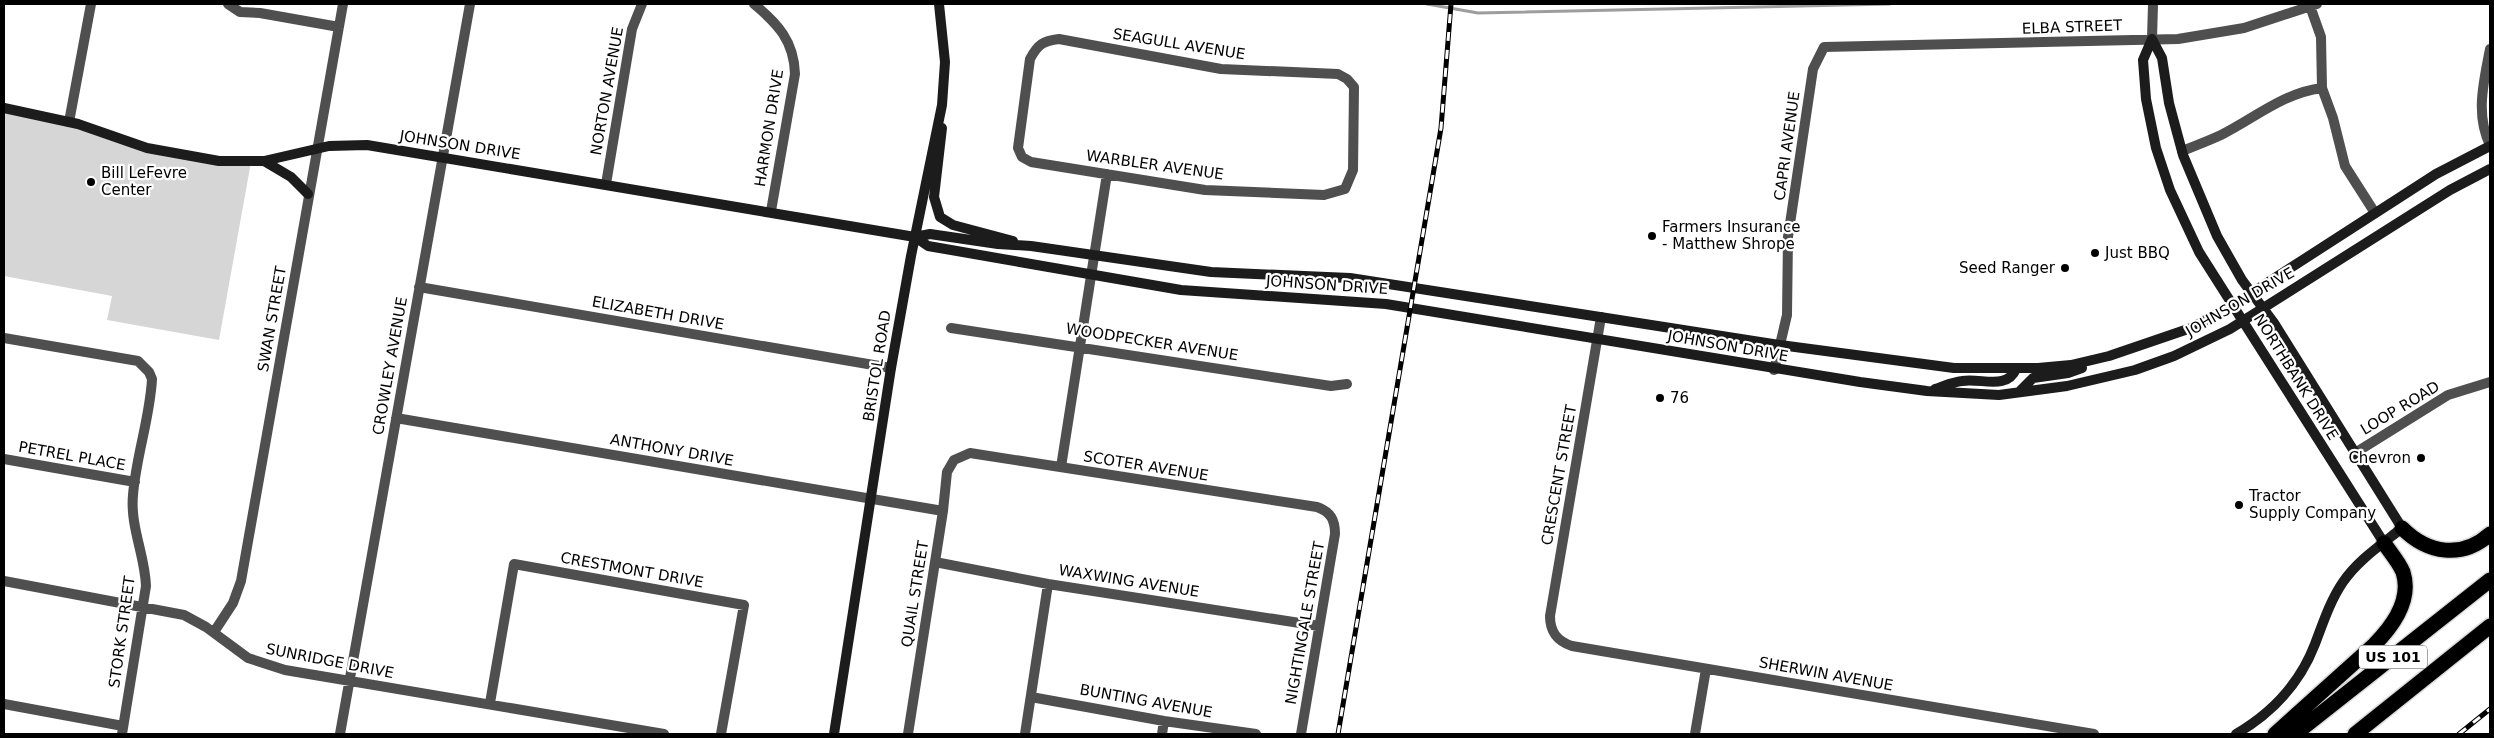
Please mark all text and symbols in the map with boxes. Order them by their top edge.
street label: ELBA STREET [2022,16,2123,38]
street label: NORTON AVENUE [587,25,627,157]
street label: SEAGULL AVENUE [1112,25,1246,63]
street label: HARMON DRIVE [751,68,787,188]
street label: CAPRI AVENUE [1770,90,1804,202]
street label: JOHNSON DRIVE [397,126,522,163]
street label: WARBLER AVENUE [1085,146,1225,184]
place label: Bill LeFevre Center [101,164,187,199]
marker: Bill LeFevre Center [85,176,97,188]
place label: Farmers Insurance - Matthew Shrope [1662,218,1801,253]
marker: Farmers Insurance - Matthew Shrope [1646,230,1658,242]
place label: Just BBQ [2104,244,2170,262]
marker: Just BBQ [2089,247,2101,259]
place label: Seed Ranger [1959,259,2056,277]
marker: Seed Ranger [2059,262,2071,274]
street label: SWAN STREET [254,264,290,373]
street label: JOHNSON DRIVE [2182,264,2297,341]
street label: JOHNSON DRIVE [1264,272,1389,298]
street label: ELIZABETH DRIVE [590,293,726,333]
street label: CROWLEY AVENUE [369,295,411,437]
street label: BRISTOL ROAD [859,309,895,423]
street label: NORTHBANK DRIVE [2250,311,2342,443]
street label: WOODPECKER AVENUE [1065,319,1239,365]
street label: JOHNSON DRIVE [1665,326,1790,365]
street label: LOOP ROAD [2357,377,2443,439]
place label: 76 [1670,389,1689,407]
marker: 76 [1654,392,1666,404]
street label: CRESCENT STREET [1538,403,1580,547]
street label: ANTHONY DRIVE [609,430,735,470]
street label: PETREL PLACE [17,438,127,474]
street label: SCOTER AVENUE [1082,447,1210,485]
place label: Chevron [2348,449,2411,467]
marker: Chevron [2415,452,2427,464]
place label: Tractor Supply Company [2248,487,2376,522]
marker: Tractor Supply Company [2233,499,2245,511]
street label: QUAIL STREET [898,539,932,649]
street label: NIGHTINGALE STREET [1282,539,1328,706]
street label: CRESTMONT DRIVE [559,549,705,591]
street label: WAXWING AVENUE [1057,561,1201,601]
street label: STORK STREET [105,574,139,689]
street label: SUNRIDGE DRIVE [264,640,396,682]
road number: US 101 [2359,646,2427,669]
street label: SHERWIN AVENUE [1757,653,1895,695]
street label: BUNTING AVENUE [1078,680,1214,722]

